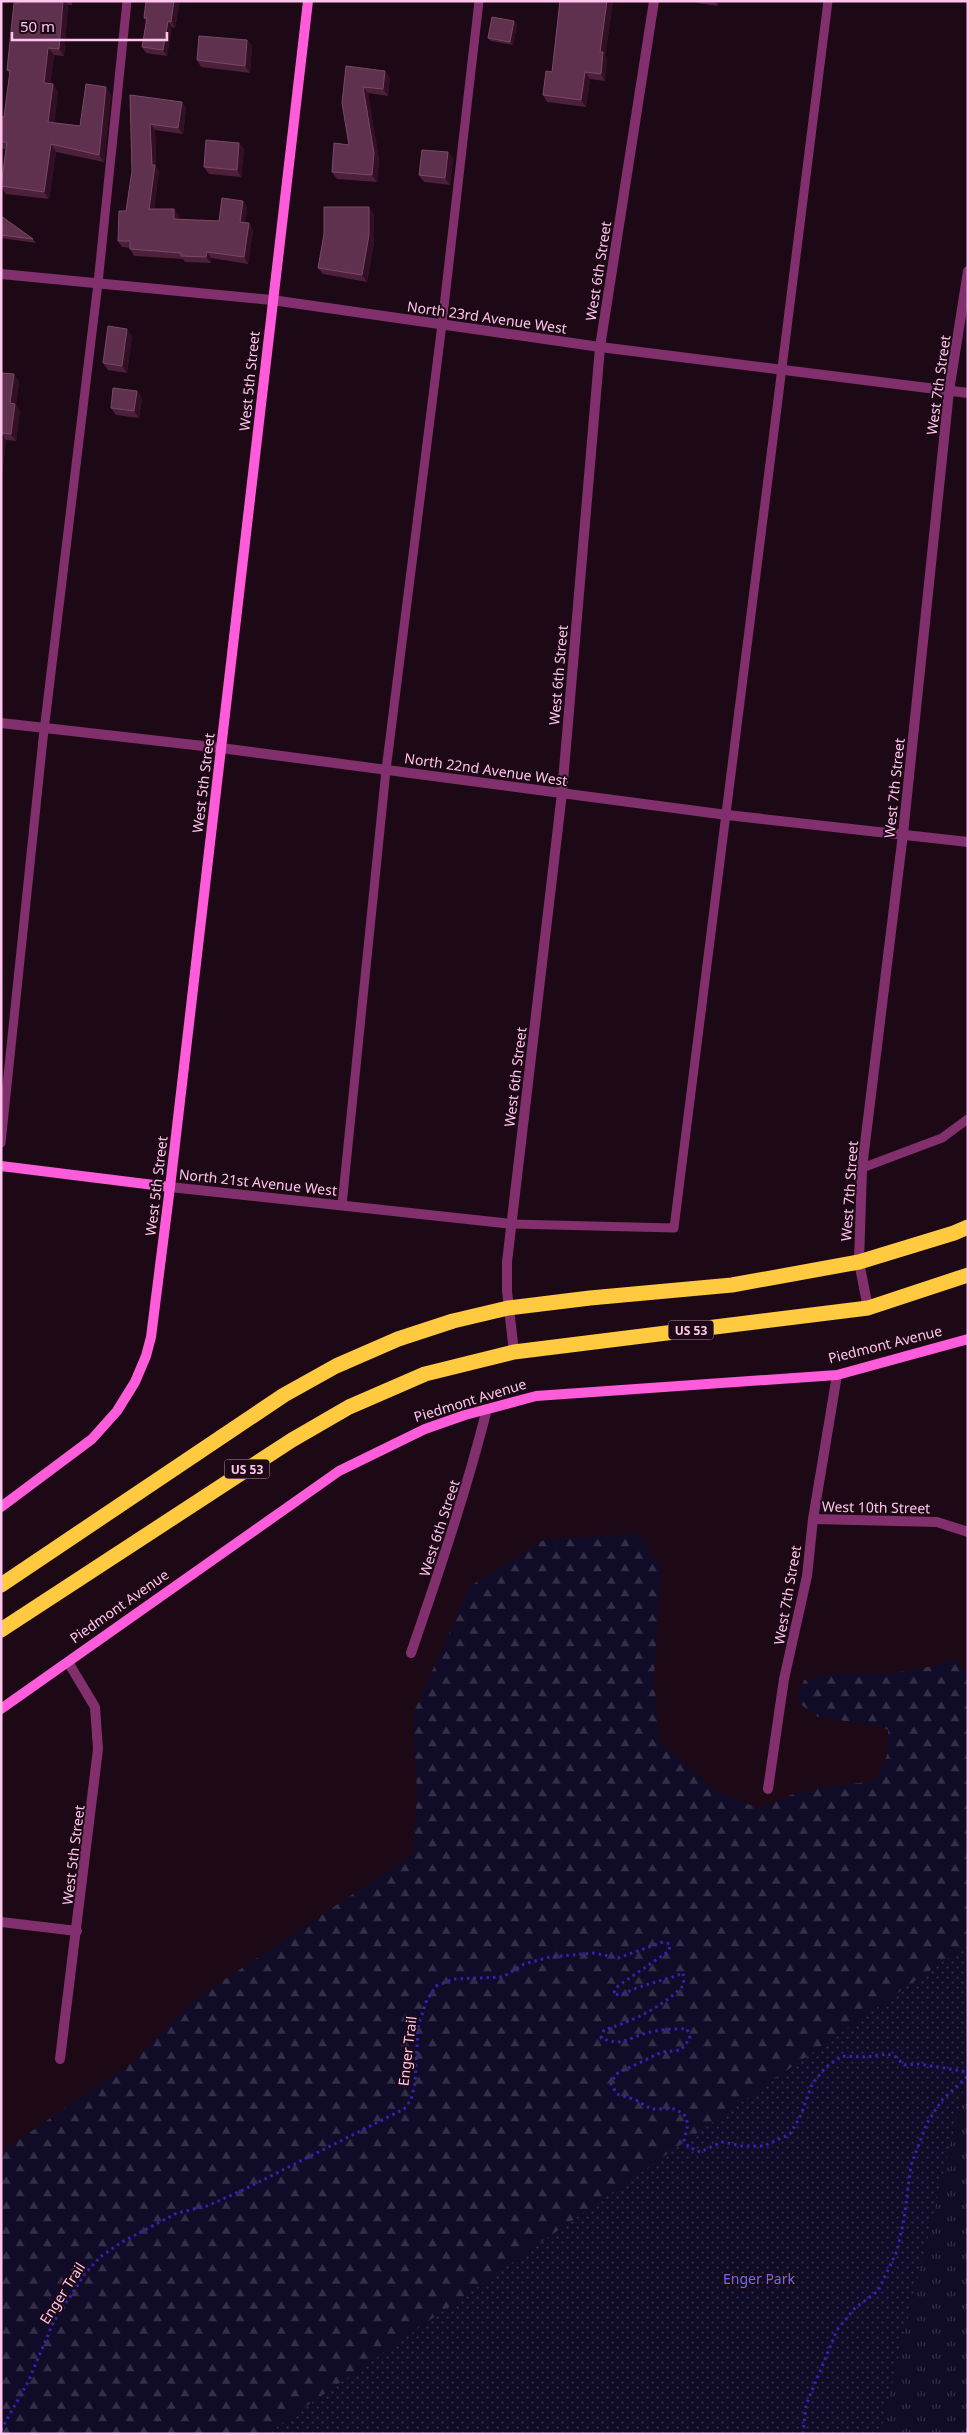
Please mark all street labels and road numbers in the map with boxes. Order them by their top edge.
street label: West 6th Street [581,220,615,322]
street label: North 23rd Avenue West [406,296,568,338]
street label: West 5th Street [234,330,264,432]
street label: West 7th Street [922,334,954,436]
street label: West 6th Street [544,624,572,726]
street label: West 5th Street [187,732,219,834]
street label: West 7th Street [879,737,909,839]
street label: North 22nd Avenue West [403,748,569,790]
street label: West 6th Street [499,1026,531,1128]
street label: West 5th Street [140,1135,172,1237]
street label: West 7th Street [836,1140,862,1242]
street label: North 21st Avenue West [178,1164,338,1200]
road number: US 53 [668,1320,714,1340]
street label: Piedmont Avenue [826,1321,944,1367]
street label: Piedmont Avenue [411,1374,529,1426]
road number: US 53 [224,1460,270,1478]
street label: West 6th Street [414,1477,464,1579]
street label: West 10th Street [822,1497,930,1517]
street label: West 7th Street [769,1544,805,1646]
street label: Piedmont Avenue [66,1565,172,1647]
street label: West 5th Street [57,1804,89,1906]
street label: Enger Trail [393,2015,421,2087]
street label: Enger Trail [35,2258,89,2328]

